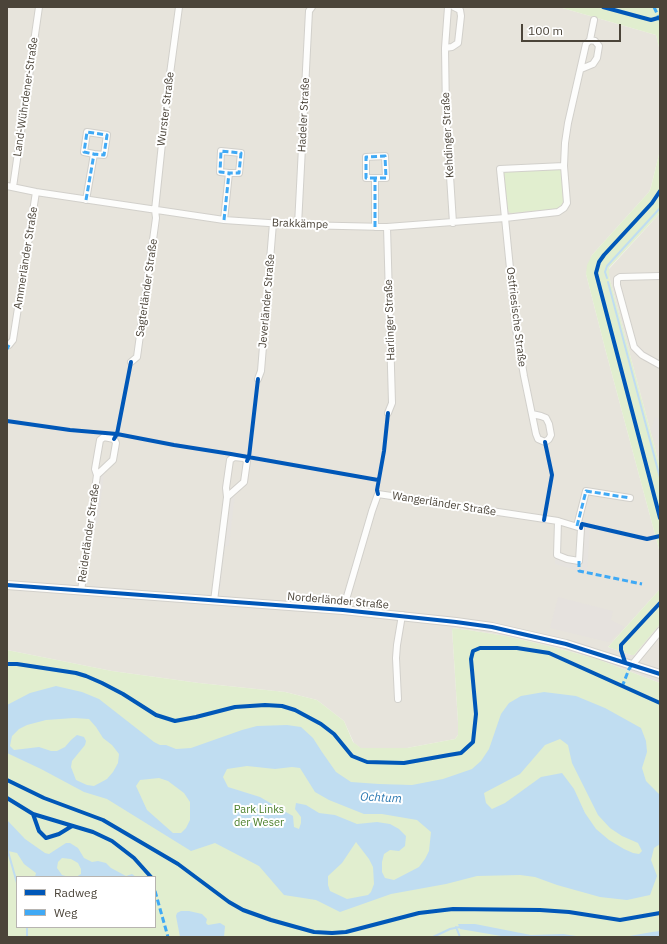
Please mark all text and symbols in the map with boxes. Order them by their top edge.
scale bar [523,16,623,42]
text: 100 m [528,23,563,38]
street label: Land-Wührdener-Straße [11,36,41,158]
street label: Wurster Straße [155,71,177,147]
street label: Hadeler Straße [295,77,313,153]
street label: Kehdinger Straße [439,92,457,178]
street label: Ammerländer Straße [11,206,41,310]
street label: Brakkämpe [272,216,328,232]
street label: Sagterländer Straße [134,238,160,338]
street label: Jeverländer Straße [256,253,278,349]
street label: Ostfriesische Straße [503,266,529,368]
street label: Harlinger Straße [382,279,398,361]
street label: Reiderländer Straße [76,483,102,583]
street label: Wangerländer Straße [391,489,497,519]
street label: Norderländer Straße [287,590,389,612]
water label: Ochtum [360,790,402,806]
park label: Park Links der Weser [234,803,284,829]
legend [16,876,156,928]
text: Radweg [54,885,97,900]
text: Weg [54,905,77,920]

